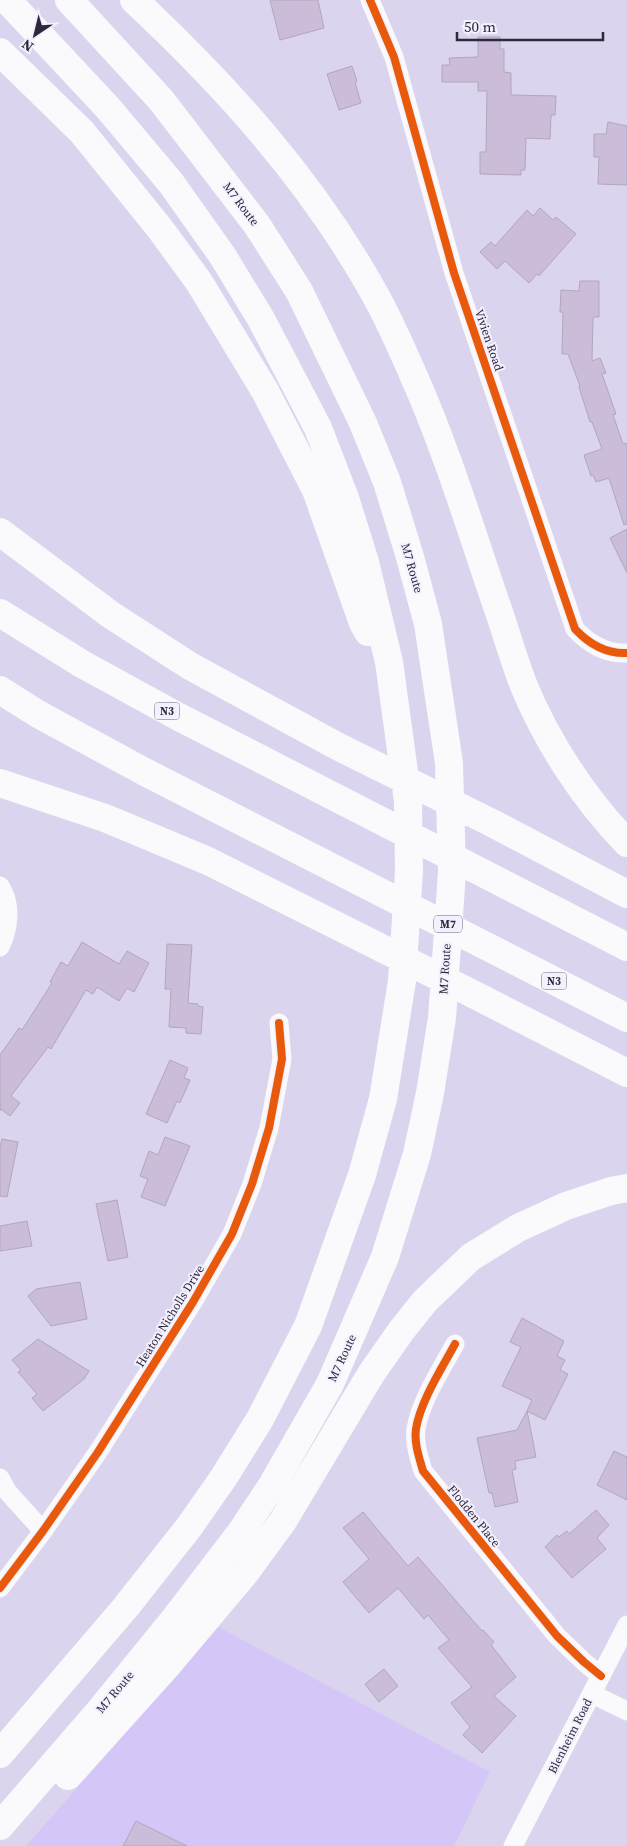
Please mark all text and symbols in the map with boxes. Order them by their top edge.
north arrow [10,10,60,60]
scale bar [457,10,603,42]
text: 50 m [464,16,496,37]
text: N [18,35,37,57]
street label: M7 Route [219,179,263,229]
street label: Vivien Road [471,307,507,373]
street label: M7 Route [397,541,427,595]
road number: N3 [154,702,180,719]
road number: M7 [434,916,462,932]
street label: M7 Route [435,943,455,995]
road number: N3 [542,972,566,989]
street label: Heaton Nicholls Drive [132,1262,208,1370]
street label: M7 Route [324,1332,360,1384]
street label: Flodden Place [444,1482,504,1550]
street label: M7 Route [93,1667,137,1717]
street label: Blenheim Road [544,1696,596,1776]

